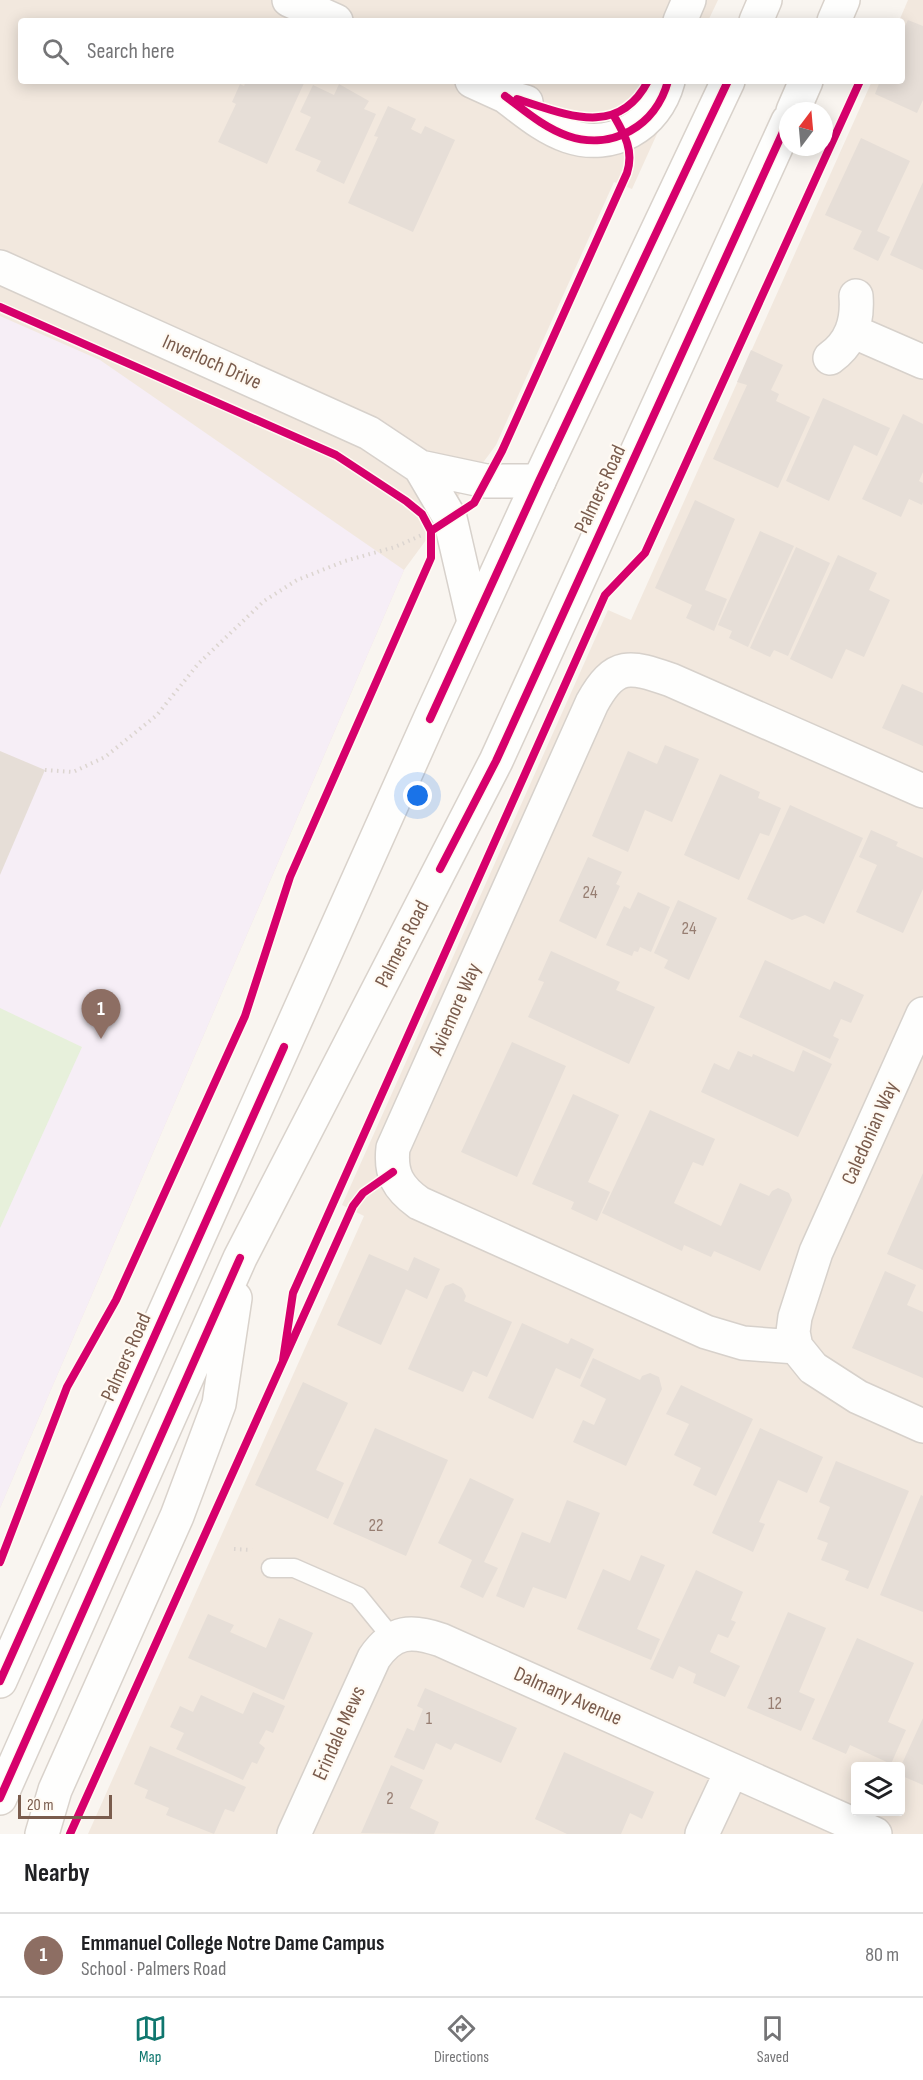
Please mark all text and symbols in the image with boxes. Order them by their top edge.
search box [18,18,905,84]
icon: search [39,35,72,68]
text: Search here [87,38,174,65]
north arrow [779,102,833,156]
street label: Inverloch Drive [159,329,265,395]
street label: Palmers Road [569,441,631,537]
your location [403,781,432,810]
house number: 24 [583,882,598,903]
street label: Palmers Road [370,896,434,992]
house number: 24 [682,918,697,939]
street label: Aviemore Way [423,959,486,1060]
pin: 1 [82,990,120,1039]
street label: Caledonian Way [836,1078,904,1188]
street label: Palmers Road [95,1309,157,1405]
house number: 22 [369,1515,383,1536]
street label: Dalmany Avenue [510,1661,626,1731]
street label: Erindale Mews [307,1682,371,1784]
house number: 12 [768,1693,782,1714]
house number: 1 [426,1708,433,1729]
map controls [851,1762,905,1816]
button: layers [851,1762,905,1816]
house number: 2 [386,1788,394,1809]
scale bar [18,1792,112,1820]
text: 20 m [27,1796,54,1815]
text: Nearby [24,1858,90,1889]
text: Emmanuel College Notre Dame Campus [81,1930,384,1957]
text: 1 [40,1943,47,1967]
text: 80 m [865,1943,899,1967]
text: School · Palmers Road [81,1957,226,1981]
tab: Map [134,2012,167,2067]
tab: Directions [434,2012,489,2067]
tab: Saved [756,2012,789,2067]

